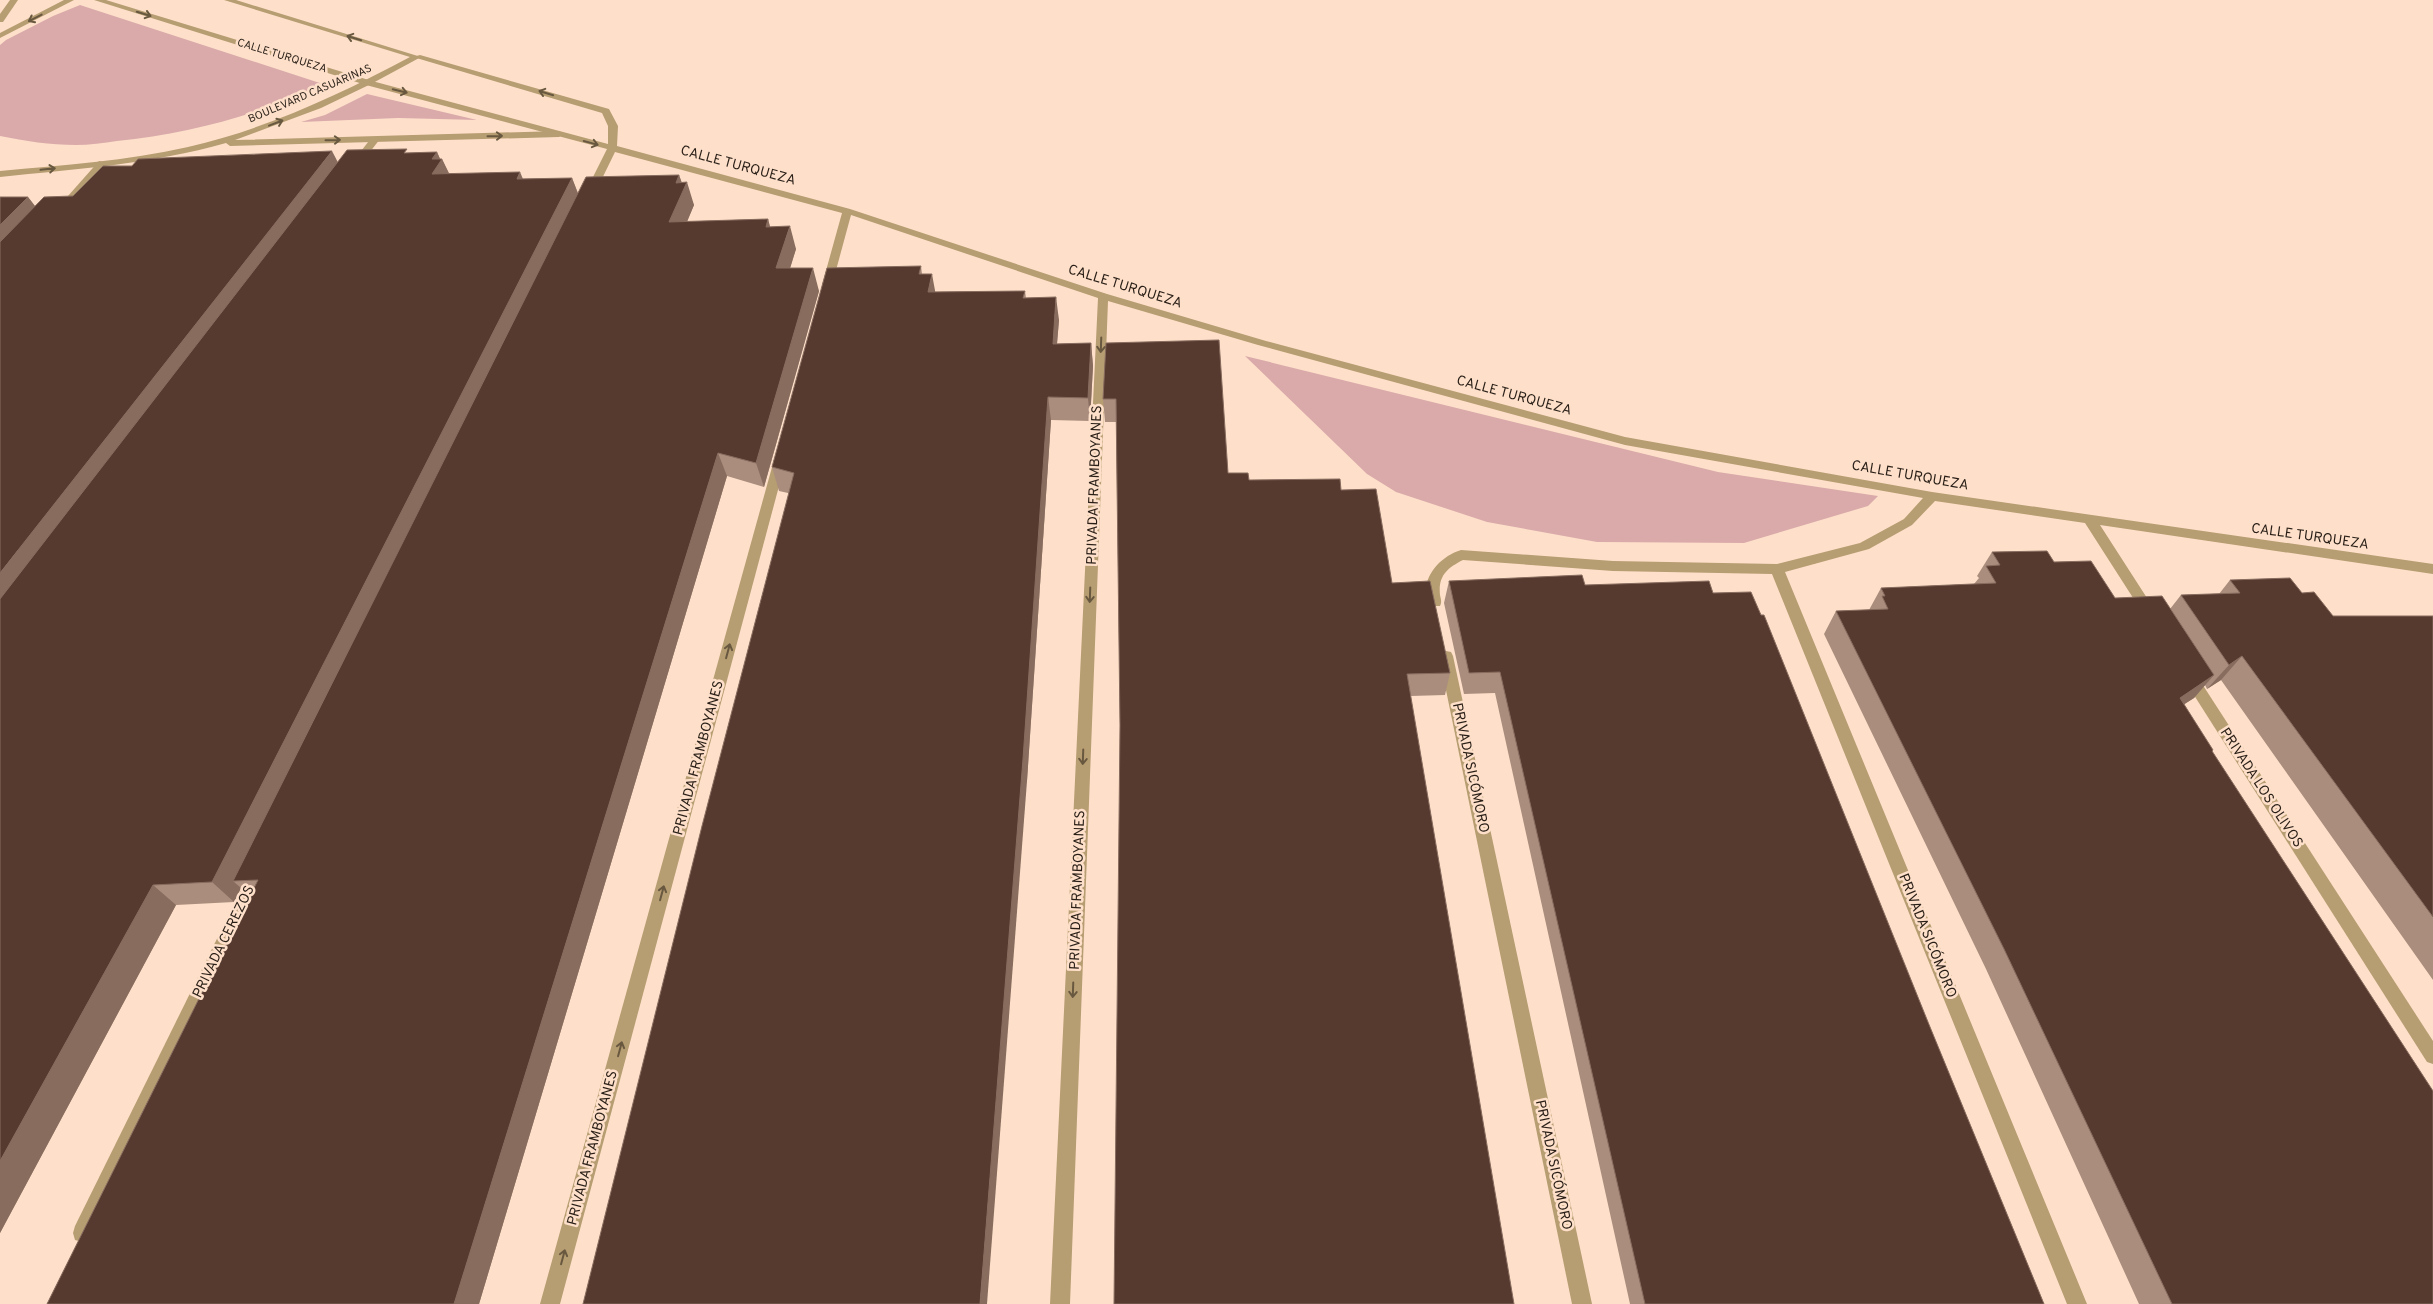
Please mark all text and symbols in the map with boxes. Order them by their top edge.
one-way arrow [136,10,152,20]
one-way arrow [27,13,42,23]
one-way arrow [346,32,362,42]
street label: CALLE TURQUEZA [235,36,329,76]
street label: BOULEVARD CASUARINAS [246,62,374,126]
one-way arrow [392,87,408,96]
one-way arrow [538,87,554,97]
one-way arrow [267,118,283,127]
one-way arrow [487,131,503,141]
one-way arrow [325,136,341,145]
one-way arrow [583,139,599,148]
street label: CALLE TURQUEZA [679,142,797,190]
one-way arrow [40,164,56,174]
street label: CALLE TURQUEZA [1066,262,1184,312]
one-way arrow [1096,337,1105,353]
street label: CALLE TURQUEZA [1455,372,1573,420]
street label: PRIVADA FRAMBOYANES [1084,405,1106,565]
street label: CALLE TURQUEZA [1850,457,1970,495]
street label: CALLE TURQUEZA [2250,520,2370,554]
one-way arrow [1085,586,1095,603]
one-way arrow [723,644,733,660]
street label: PRIVADA FRAMBOYANES [670,679,728,837]
street label: PRIVADA SICÓMORO [1448,701,1493,835]
street label: PRIVADA LOS OLIVOS [2216,725,2306,851]
one-way arrow [1079,749,1088,765]
street label: PRIVADA FRAMBOYANES [1067,810,1089,970]
street label: PRIVADA SICÓMORO [1894,871,1961,1001]
street label: PRIVADA CEREZOS [189,883,259,1001]
one-way arrow [658,885,667,901]
one-way arrow [1069,981,1078,997]
one-way arrow [615,1042,625,1058]
street label: PRIVADA FRAMBOYANES [564,1069,622,1227]
street label: PRIVADA SICÓMORO [1531,1098,1576,1232]
one-way arrow [559,1249,568,1265]

